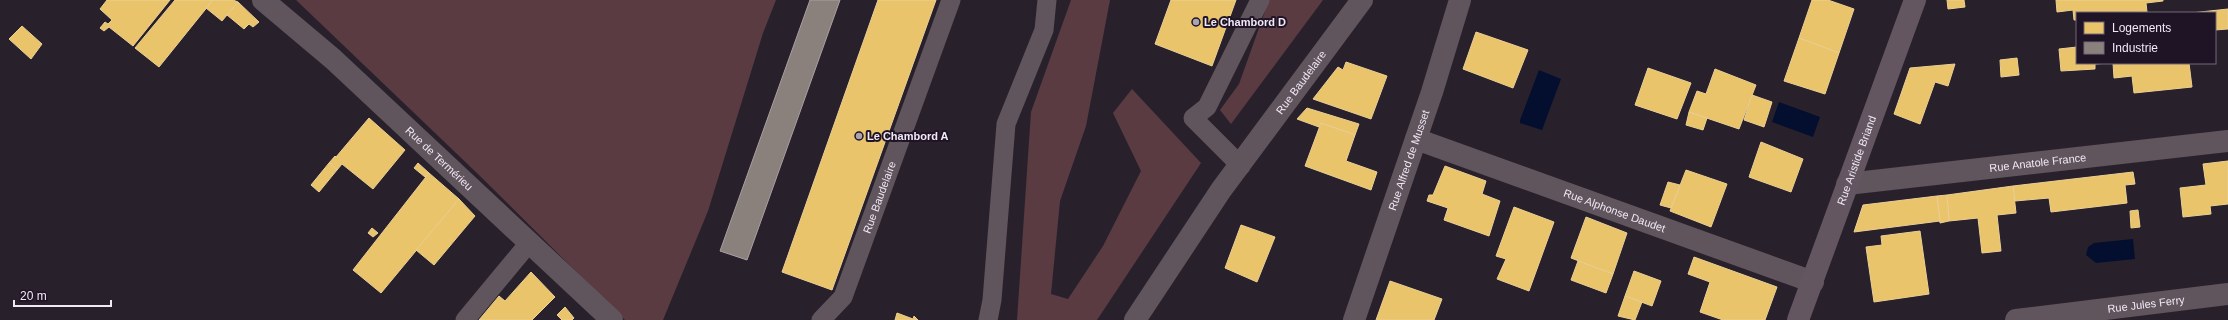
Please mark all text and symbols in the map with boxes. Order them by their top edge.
legend [2076,12,2216,64]
place label: Le Chambord D [1204,16,1286,28]
marker: Le Chambord D [1191,17,1201,27]
text: Logements [2112,21,2171,35]
text: Industrie [2112,41,2158,55]
street label: Rue Baudelaire [1273,48,1328,116]
street label: Rue Alfred de Musset [1386,108,1431,212]
street label: Rue Aristide Briand [1835,114,1878,207]
street label: Rue de Termérieu [403,124,475,193]
place label: Le Chambord A [867,130,949,142]
marker: Le Chambord A [854,131,864,141]
street label: Rue Anatole France [1989,151,2087,174]
street label: Rue Baudelaire [861,159,898,235]
street label: Rue Alphonse Daudet [1562,187,1667,234]
scale bar [14,282,111,308]
text: 20 m [20,289,47,303]
street label: Rue Jules Ferry [2107,293,2186,315]

